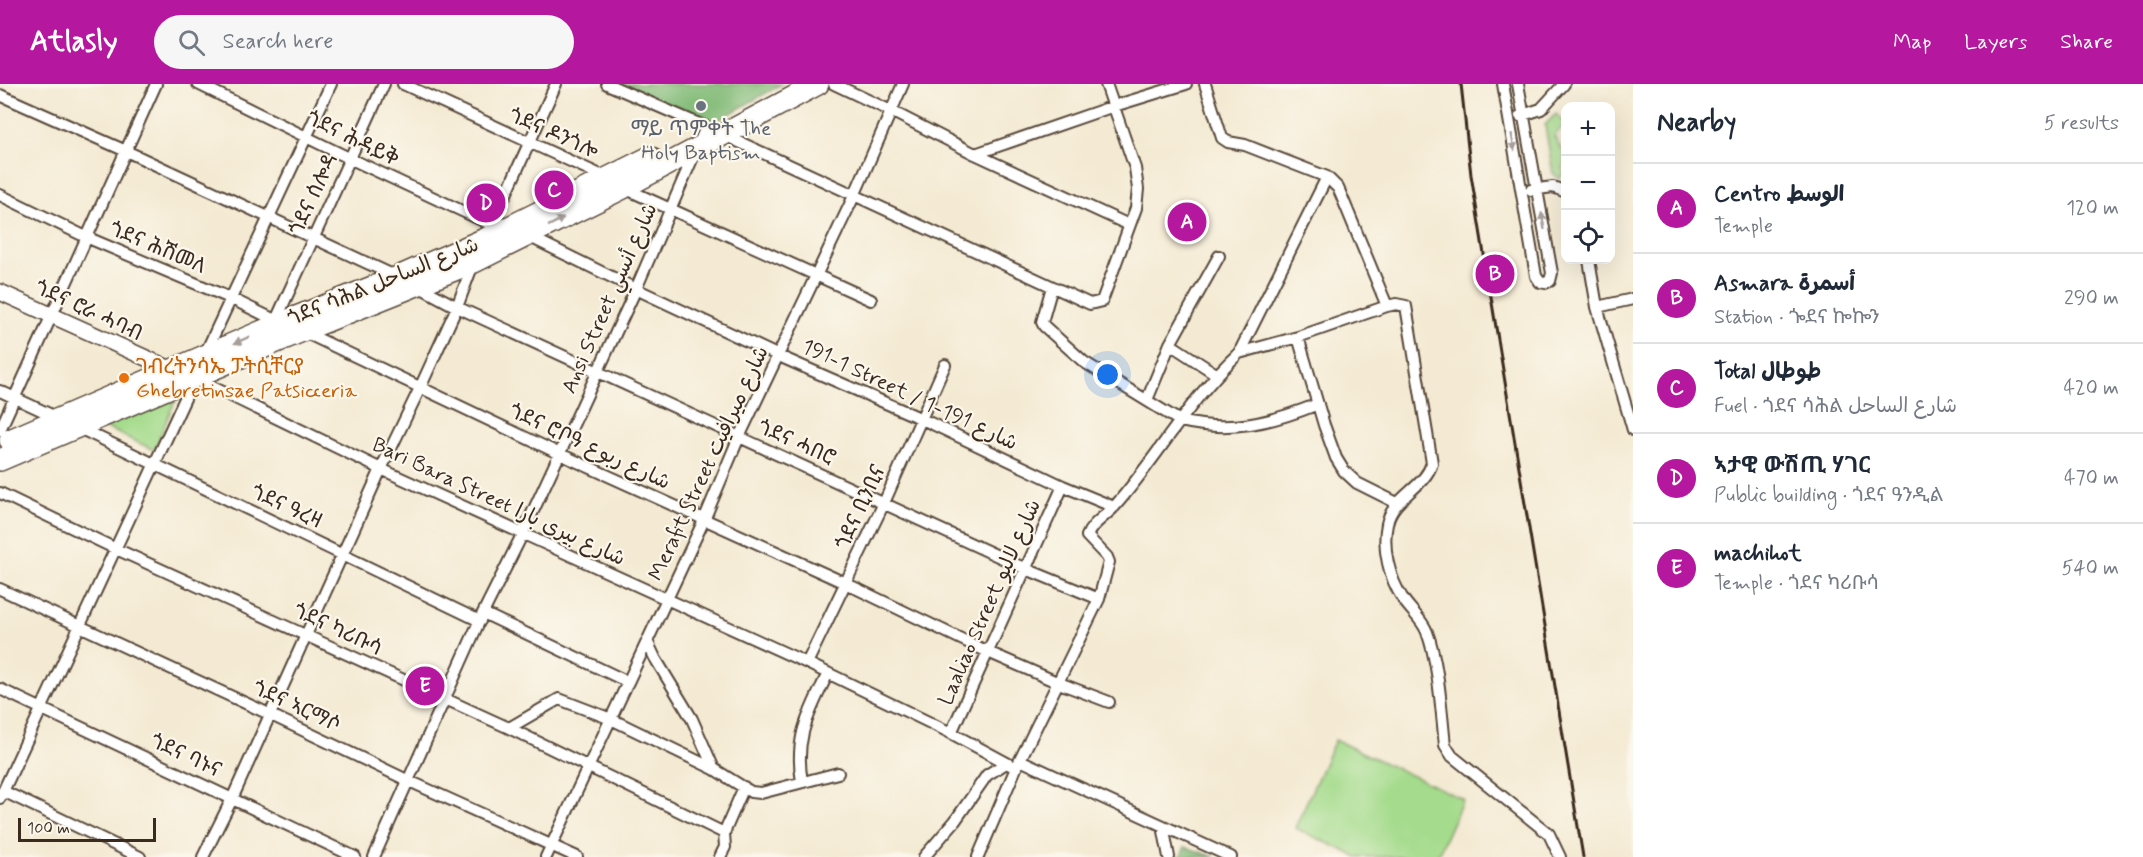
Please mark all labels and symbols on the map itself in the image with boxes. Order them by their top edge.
marker: ማይ ጥምቀት The Holy Baptism [694,99,708,113]
street label: ጎደና ዶንጎሎ [504,102,603,166]
street label: ጎደና ሕዳይቅ [302,104,403,173]
place label: ማይ ጥምቀት The Holy Baptism [631,115,771,167]
one-way arrow [1509,132,1518,151]
street label: ጎደና ሰሎዳ [283,149,345,240]
pin: C [534,168,574,212]
pin: D [466,180,506,226]
street label: Ansi Street شارع أنسي [555,199,668,400]
pin: A [1168,200,1206,244]
one-way arrow [1538,211,1547,230]
street label: ጎደና ሕሽመለ [105,215,210,281]
one-way arrow [548,217,565,227]
street label: ጎደና ሳሕል شارع الساحل [284,231,483,333]
pin: B [1476,252,1514,297]
street label: ጎደና ሮራ ሓባብ [30,274,147,348]
street label: 191-1 Street / شارع 191-1 [797,333,1022,457]
one-way arrow [234,336,251,345]
street label: Merafit Street شارع ميرافيت [642,341,776,585]
place label: ገብረትንሳኤ ፓትሲቸርያ Ghebretinsae Patsicceria [136,353,357,405]
your location [1093,360,1122,389]
marker: ገብረትንሳኤ ፓትሲቸርያ Ghebretinsae Patsicceria [117,371,131,385]
street label: ጎደና ሮቦዓ شارع ربوع [504,397,675,497]
street label: ጎደና ሓበሮ [753,413,840,473]
street label: Bari Bara Street شارع بيرى بارا [368,431,630,573]
street label: ጎደና ቢንቢና [829,460,893,554]
street label: ጎደና ዓረዛ [246,478,327,536]
street label: Laaliao Street شارع لاليو [932,495,1048,710]
street label: ጎደና ካሪቡሳ [289,597,387,663]
pin: E [406,664,444,708]
street label: ጎደና ኣርማሶ [248,674,345,740]
street label: ጎደና ባኑና [146,727,226,785]
scale bar [18,815,156,842]

